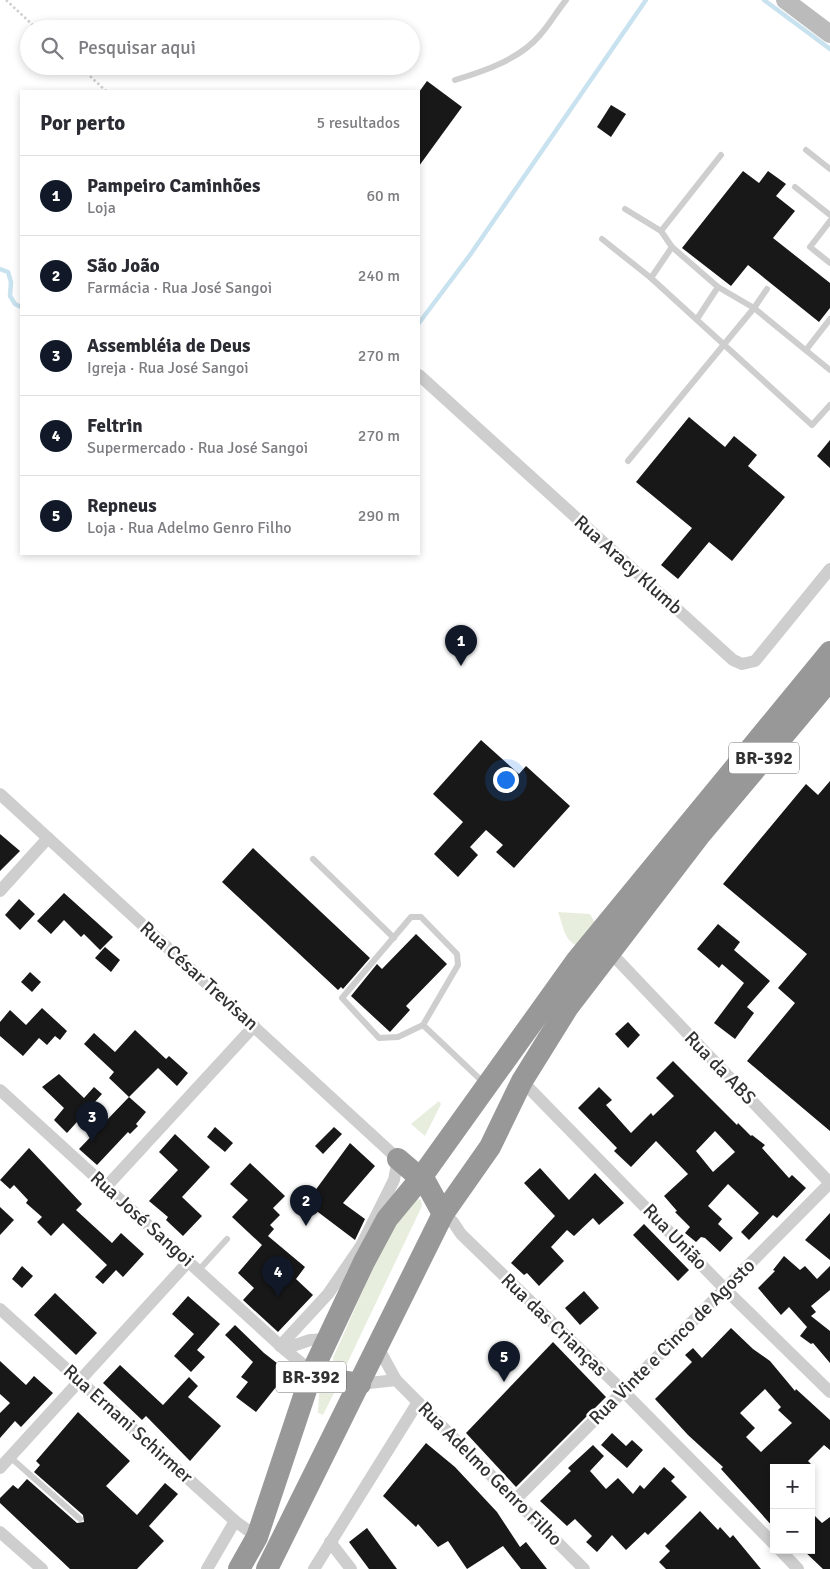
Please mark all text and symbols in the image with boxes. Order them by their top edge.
search box [20,20,420,75]
icon: search [38,34,66,62]
text: Pesquisar aqui [78,36,196,60]
text: Por perto [40,110,125,136]
text: 5 resultados [317,113,400,133]
text: Pampeiro Caminhões [87,174,260,198]
text: 1 [52,186,60,206]
text: 60 m [366,186,400,206]
text: Loja [87,198,116,218]
text: São João [87,254,160,278]
text: 2 [52,266,60,286]
text: 240 m [358,266,400,286]
text: Farmácia · Rua José Sangoi [87,278,272,298]
text: Assembléia de Deus [87,334,251,358]
text: 3 [52,346,60,366]
text: 270 m [358,346,400,366]
text: Igreja · Rua José Sangoi [87,358,249,378]
text: Feltrin [87,414,143,438]
text: 4 [52,426,60,446]
text: 270 m [358,426,400,446]
text: Supermercado · Rua José Sangoi [87,438,308,458]
text: Repneus [87,494,157,518]
text: 5 [52,506,60,526]
text: 290 m [358,506,400,526]
street label: Rua Aracy Klumb [569,510,687,620]
text: Loja · Rua Adelmo Genro Filho [87,518,292,538]
pin: 1 [445,625,477,666]
road number: BR-392 [729,742,799,774]
your location [493,767,519,793]
street label: Rua César Trevisan [135,916,263,1036]
street label: Rua da ABS [679,1026,761,1110]
pin: 3 [76,1101,108,1142]
street label: Rua José Sangoi [85,1166,199,1272]
pin: 2 [290,1185,322,1226]
street label: Rua União [638,1199,712,1275]
street label: Rua Vinte e Cinco de Agosto [584,1254,760,1430]
pin: 4 [262,1256,294,1297]
street label: Rua das Crianças [496,1268,612,1382]
pin: 5 [488,1341,520,1382]
street label: Rua Ernani Schirmer [58,1359,198,1489]
road number: BR-392 [276,1361,346,1392]
street label: Rua Adelmo Genro Filho [413,1397,567,1551]
map controls [770,1464,815,1554]
button: + [770,1464,815,1509]
button: − [770,1509,815,1554]

